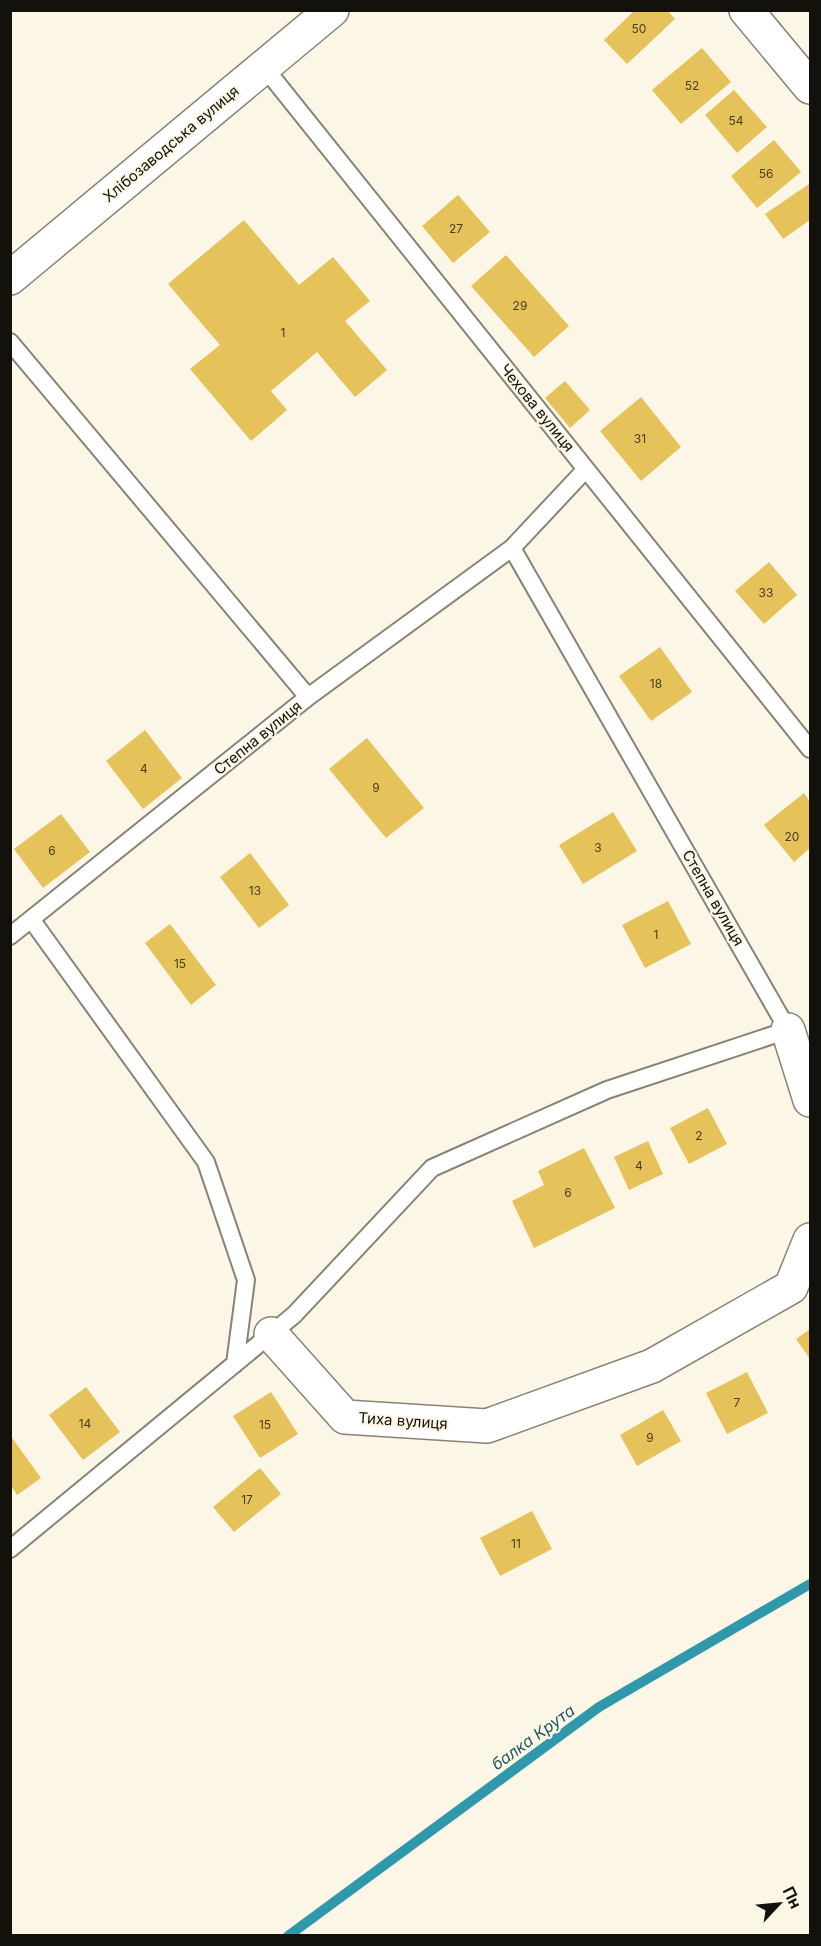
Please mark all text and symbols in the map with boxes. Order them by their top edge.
house number: 50 [632,21,646,36]
house number: 52 [685,78,699,93]
street label: Хлібозаводська вулиця [99,81,243,206]
house number: 54 [728,113,744,128]
house number: 56 [759,166,773,181]
house number: 27 [449,221,463,236]
house number: 29 [513,298,527,313]
house number: 1 [281,325,285,340]
street label: Чехова вулиця [496,360,579,456]
house number: 31 [634,431,646,446]
house number: 33 [759,585,773,600]
house number: 18 [650,676,662,691]
street label: Степна вулиця [210,696,306,779]
house number: 4 [140,761,148,776]
house number: 9 [372,780,380,795]
house number: 20 [785,829,799,844]
house number: 3 [594,840,602,855]
house number: 6 [48,843,56,858]
street label: Степна вулиця [678,846,749,949]
house number: 13 [249,883,261,898]
house number: 1 [654,927,658,942]
house number: 15 [174,956,186,971]
house number: 2 [695,1128,703,1143]
house number: 4 [635,1158,643,1173]
house number: 6 [564,1185,572,1200]
house number: 7 [734,1395,741,1410]
street label: Тиха вулиця [358,1408,448,1433]
house number: 14 [79,1416,92,1431]
house number: 15 [259,1417,271,1432]
house number: 9 [646,1430,654,1445]
house number: 17 [241,1492,253,1507]
house number: 11 [511,1536,521,1551]
water label: балка Крута [487,1700,579,1774]
north arrow [749,1874,809,1934]
text: Пн [779,1883,806,1912]

